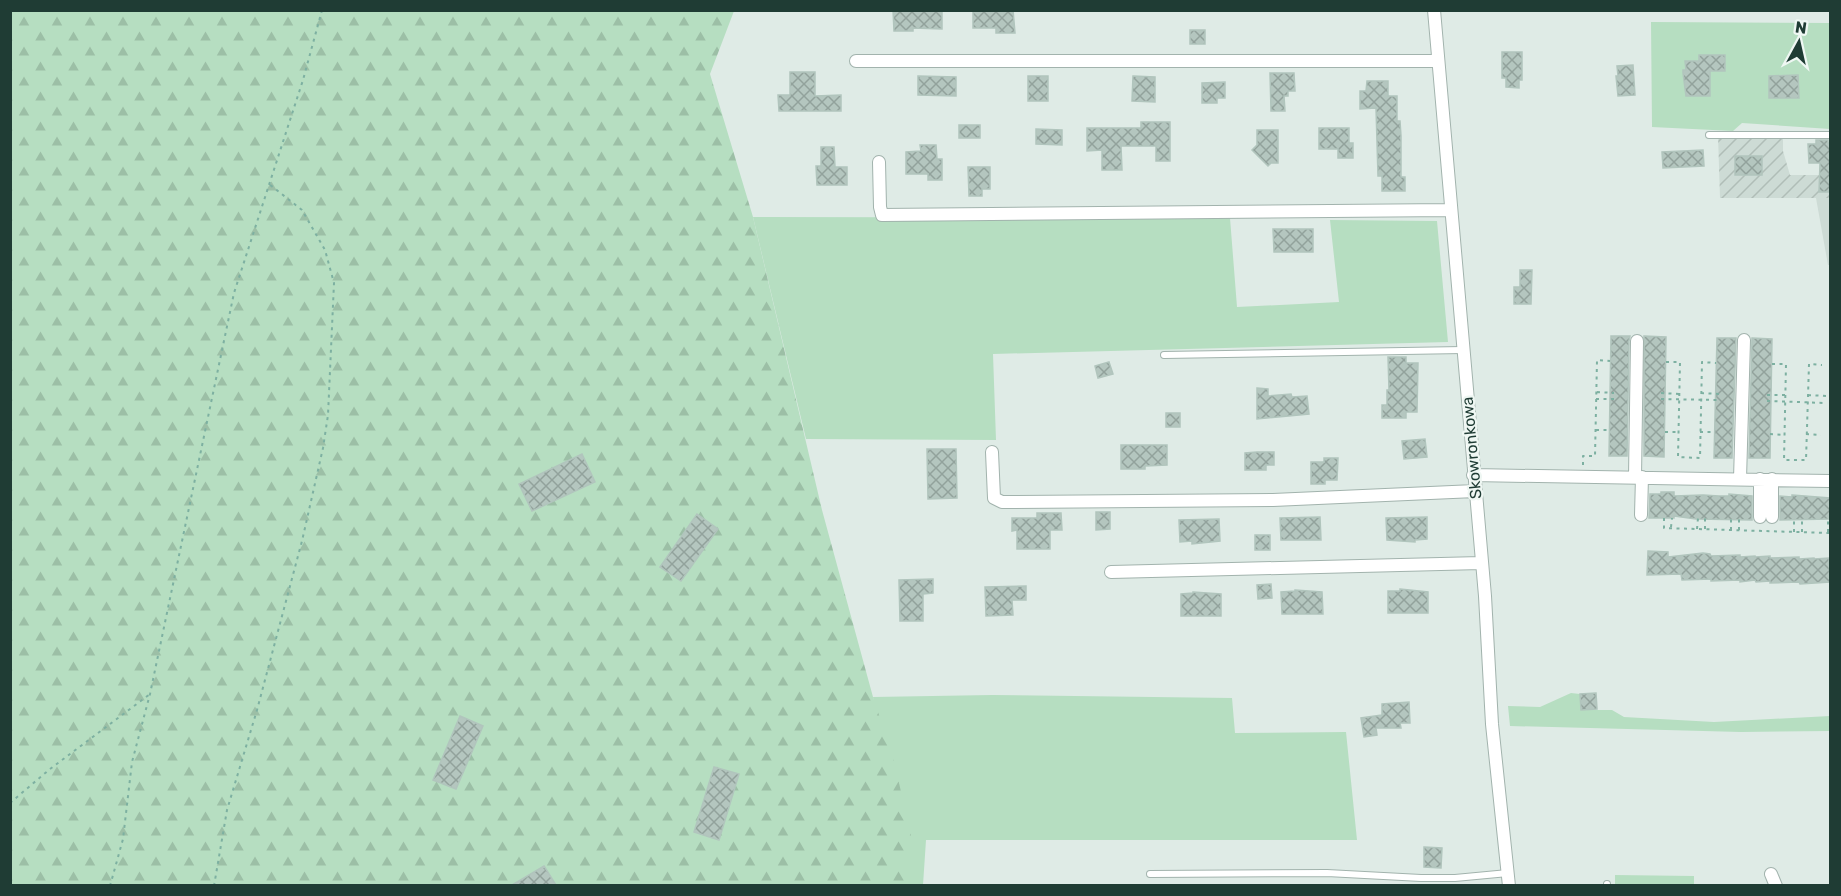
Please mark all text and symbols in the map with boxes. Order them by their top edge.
north arrow [1769,12,1829,72]
text: N [1794,17,1808,38]
street label: Skowronkowa [1458,396,1485,500]

